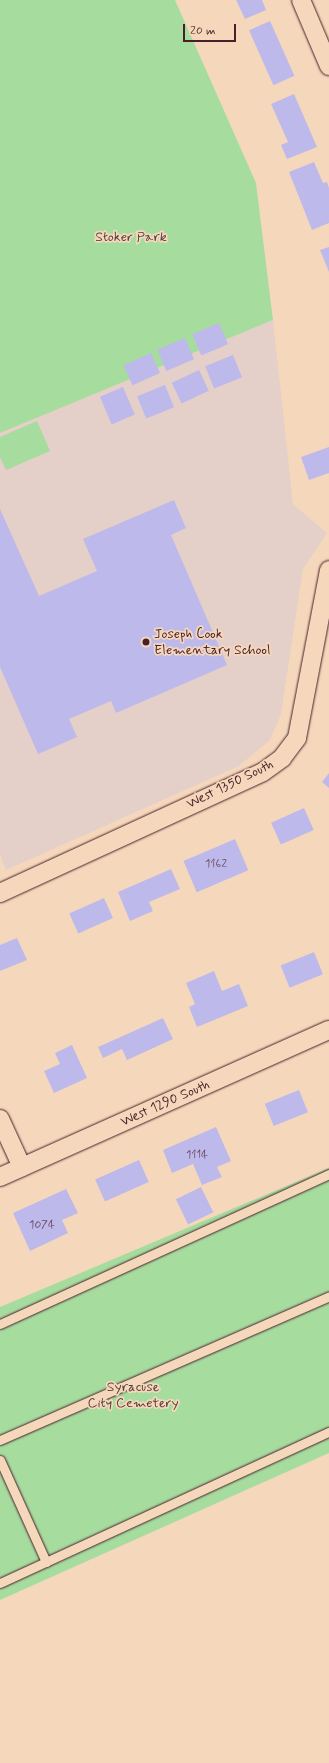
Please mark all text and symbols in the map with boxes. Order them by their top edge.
scale bar [185,16,238,42]
text: 20 m [190,23,216,39]
park label: Stoker Park [96,229,166,245]
place label: Joseph Cook Elementary School [154,626,270,658]
marker: Joseph Cook Elementary School [141,637,151,647]
street label: West 1350 South [184,756,276,812]
house number: 1162 [205,858,227,872]
street label: West 1290 South [118,1076,212,1130]
house number: 1114 [186,1149,208,1163]
house number: 1074 [29,1219,55,1233]
park label: Syracuse City Cemetery [87,1379,179,1412]

